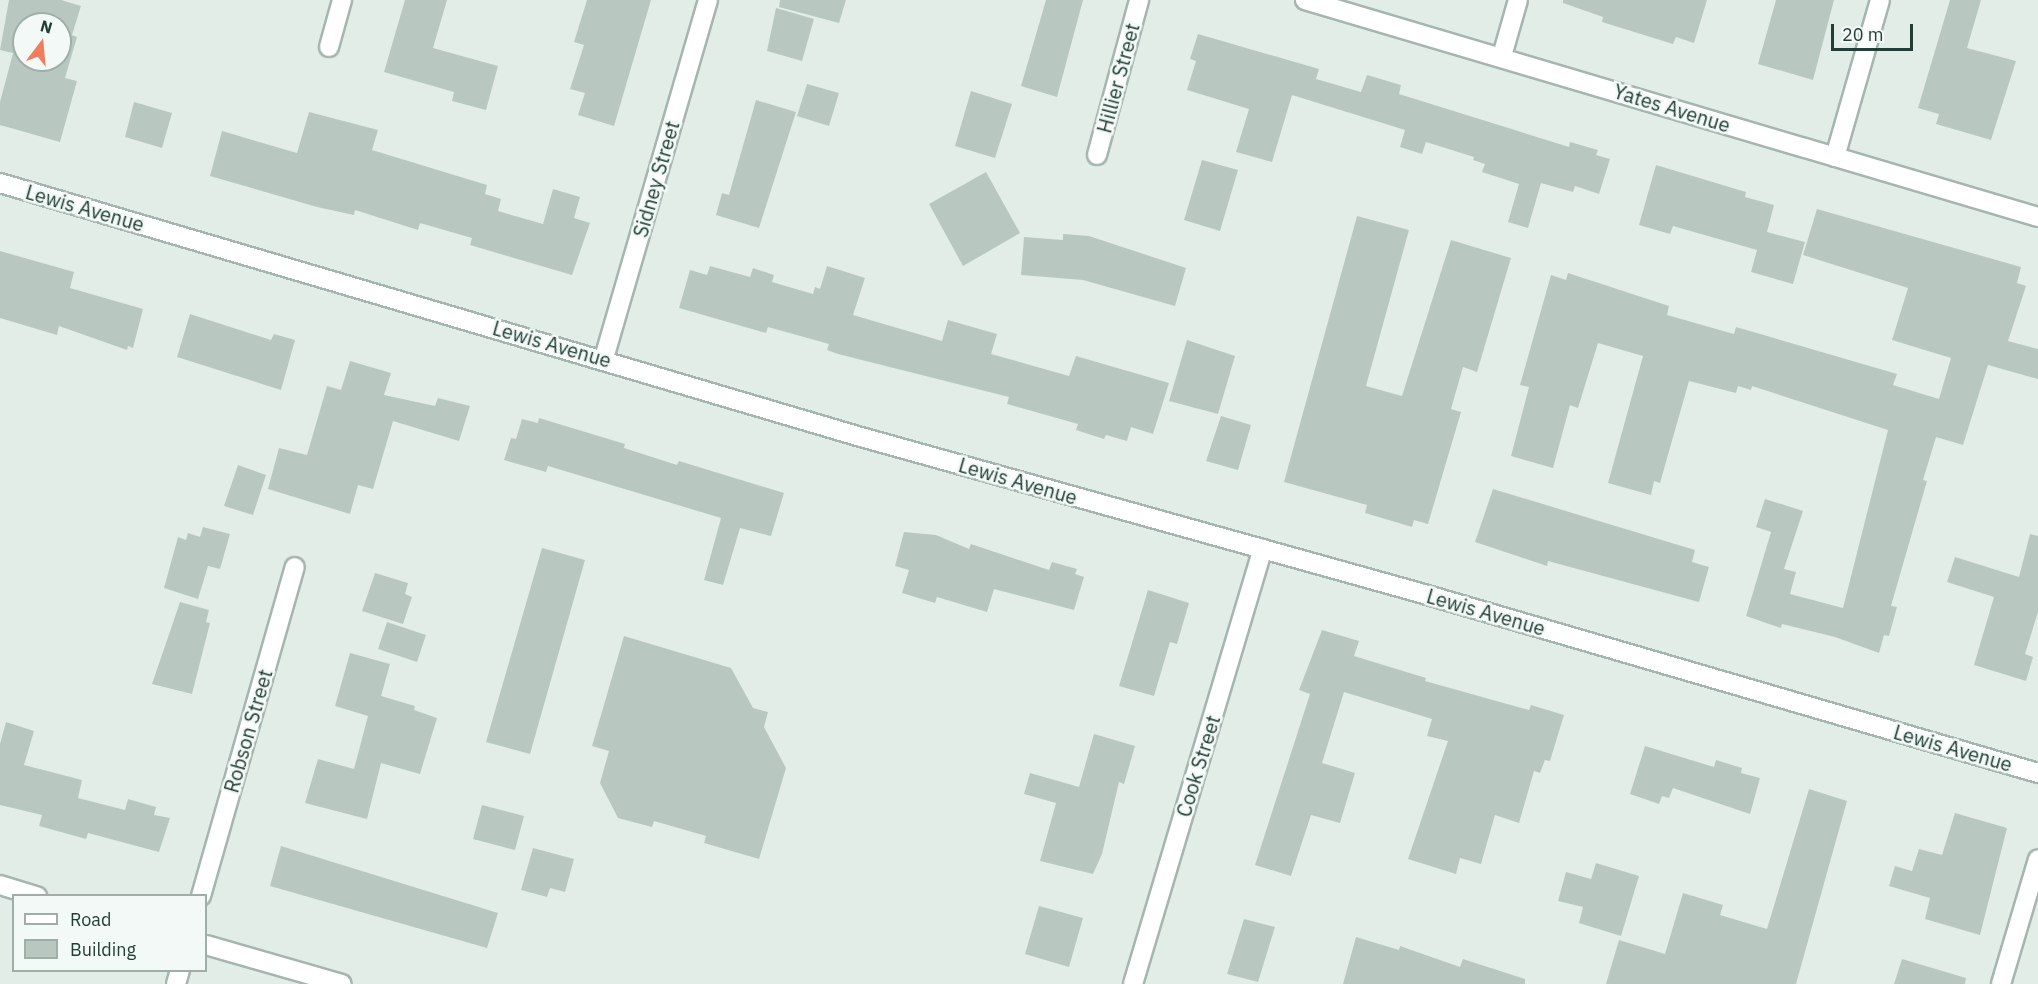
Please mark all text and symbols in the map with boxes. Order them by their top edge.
north arrow [12,12,72,72]
scale bar [1834,12,1916,50]
text: N [38,15,55,38]
street label: Hillier Street [1092,20,1144,136]
text: 20 m [1842,23,1884,46]
street label: Yates Avenue [1611,79,1733,137]
street label: Sidney Street [628,118,684,240]
street label: Lewis Avenue [23,180,147,236]
street label: Lewis Avenue [490,316,614,372]
street label: Lewis Avenue [956,453,1080,509]
street label: Lewis Avenue [1424,584,1548,640]
street label: Robson Street [219,667,277,795]
street label: Cook Street [1171,712,1225,820]
street label: Lewis Avenue [1891,720,2015,776]
legend [12,894,207,972]
text: Road [70,908,111,931]
text: Building [70,938,136,961]

